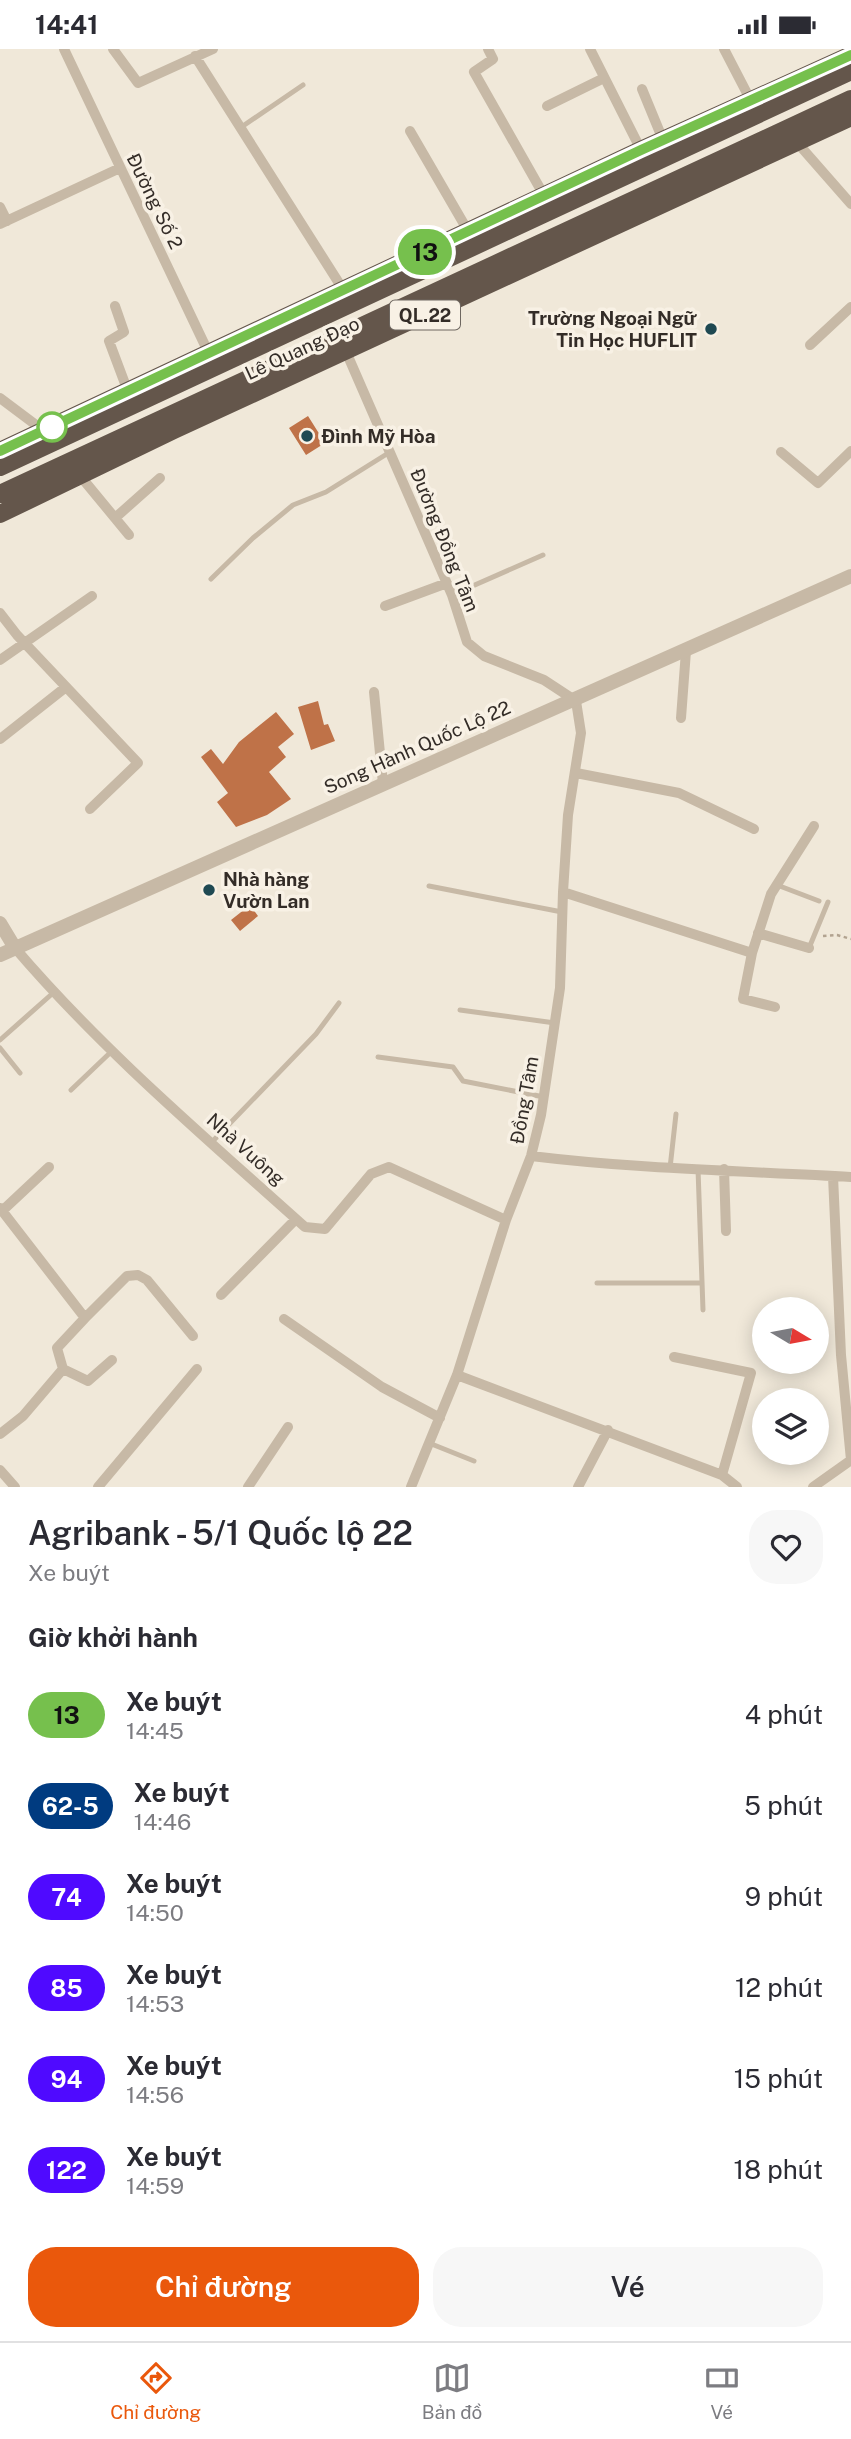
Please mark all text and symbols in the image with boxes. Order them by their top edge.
text: 14:41 [35,9,98,40]
street label: Đường Số 2 [122,150,188,252]
line badge: 13 [394,229,457,275]
text: 13 [412,238,438,266]
road number: QL.22 [390,301,460,329]
place label: Trường Ngoại Ngữ Tin Học HUFLIT [528,307,697,351]
street label: Lê Quang Đạo [241,312,363,384]
marker: Trường Ngoại Ngữ Tin Học HUFLIT [703,321,719,337]
unlabelled marker [37,412,67,442]
place label: Đình Mỹ Hòa [321,425,435,447]
marker: Đình Mỹ Hòa [299,428,315,444]
street label: Đường Đồng Tâm [406,465,484,615]
street label: Song Hành Quốc Lộ 22 [320,696,514,798]
place label: Nhà hàng Vườn Lan [223,868,310,912]
marker: Nhà hàng Vườn Lan [201,882,217,898]
street label: Đồng Tâm [505,1054,543,1146]
street label: Nhà Vuông [202,1108,290,1190]
north arrow [752,1297,830,1374]
map controls [752,1297,829,1465]
button: layers [752,1388,829,1465]
button: heart [749,1510,823,1584]
text: Agribank - 5/1 Quốc lộ 22 [28,1514,413,1552]
text: Xe buýt [28,1559,110,1586]
text: Giờ khởi hành [28,1622,198,1653]
text: Xe buýt [126,1686,222,1717]
text: 4 phút [745,1699,823,1730]
text: 13 [53,1701,80,1729]
text: 14:45 [126,1717,184,1744]
text: Xe buýt [134,1777,230,1808]
text: 5 phút [744,1790,823,1821]
text: 62-5 [42,1792,99,1820]
text: 14:46 [134,1808,191,1835]
text: Xe buýt [126,1868,222,1899]
text: 9 phút [745,1881,823,1912]
text: 74 [51,1883,82,1911]
text: 14:50 [126,1899,184,1926]
text: Xe buýt [126,1959,222,1990]
text: 12 phút [735,1972,823,2003]
text: 85 [50,1974,83,2002]
text: 14:53 [126,1990,184,2017]
text: Xe buýt [126,2050,222,2081]
text: 15 phút [734,2063,823,2094]
text: 94 [51,2065,82,2093]
text: 14:56 [126,2081,184,2108]
text: Xe buýt [126,2141,222,2172]
text: 18 phút [734,2154,823,2185]
text: 122 [46,2156,87,2184]
text: 14:59 [126,2172,184,2199]
button: Chỉ đường [28,2247,419,2327]
button: Vé [433,2247,823,2327]
tab: Chỉ đường [110,2359,201,2423]
tab: Bản đồ [422,2359,482,2423]
tab: Vé [703,2359,741,2423]

